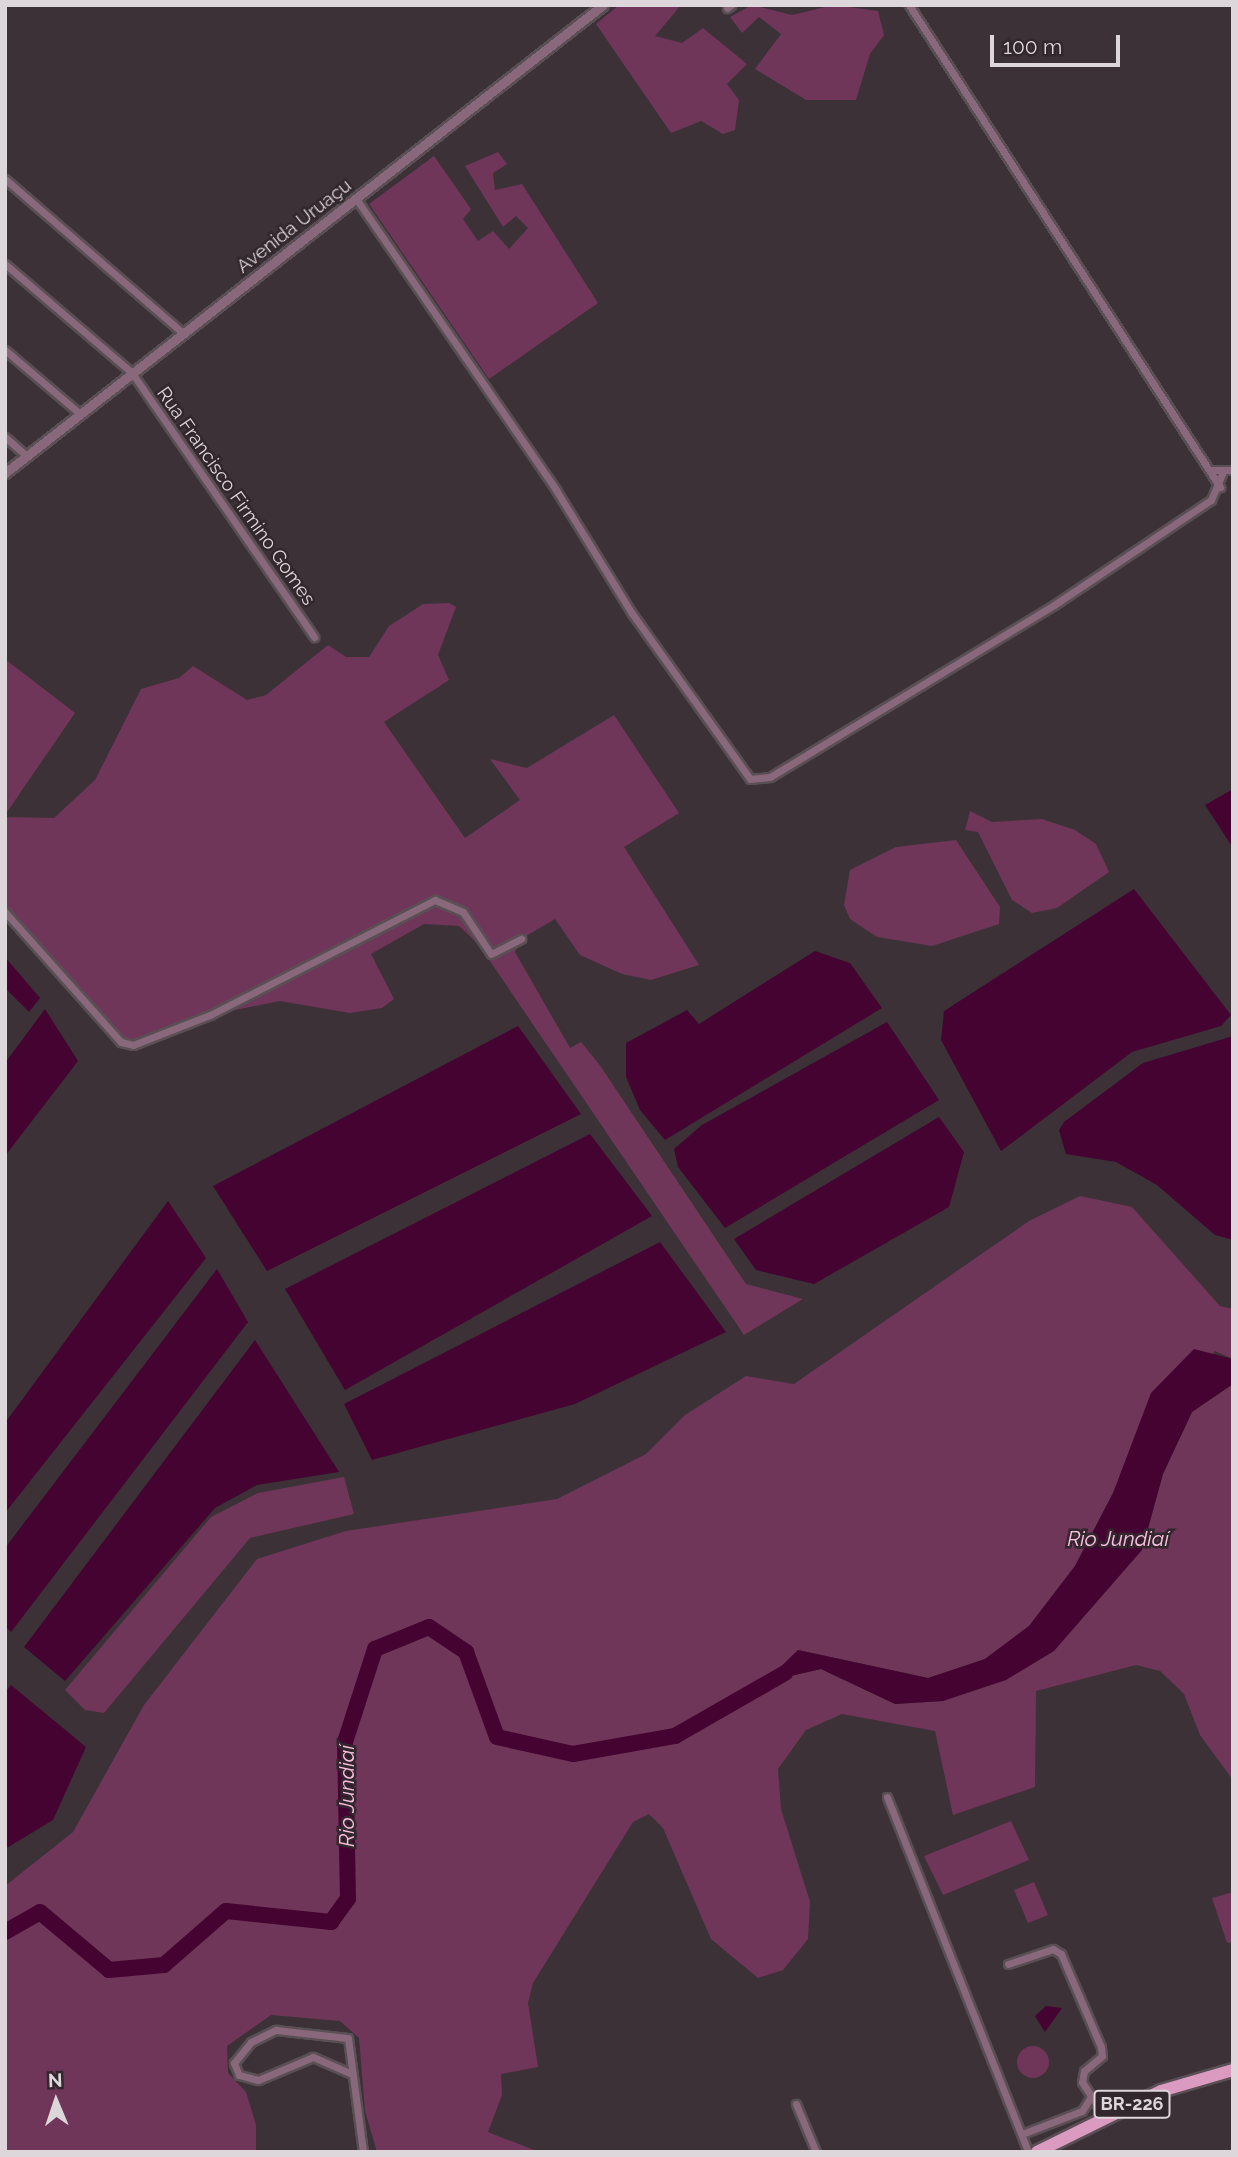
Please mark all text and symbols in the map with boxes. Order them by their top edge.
scale bar [993,21,1122,65]
text: 100 m [1003,34,1062,59]
street label: Avenida Uruaçu [232,174,356,278]
street label: Rua Francisco Firmino Gomes [152,383,320,609]
water label: Rio Jundiaí [1067,1526,1169,1552]
water label: Rio Jundiaí [334,1745,360,1847]
north arrow [21,2066,91,2136]
text: N [48,2069,63,2091]
road number: BR-226 [1094,2090,1170,2118]

